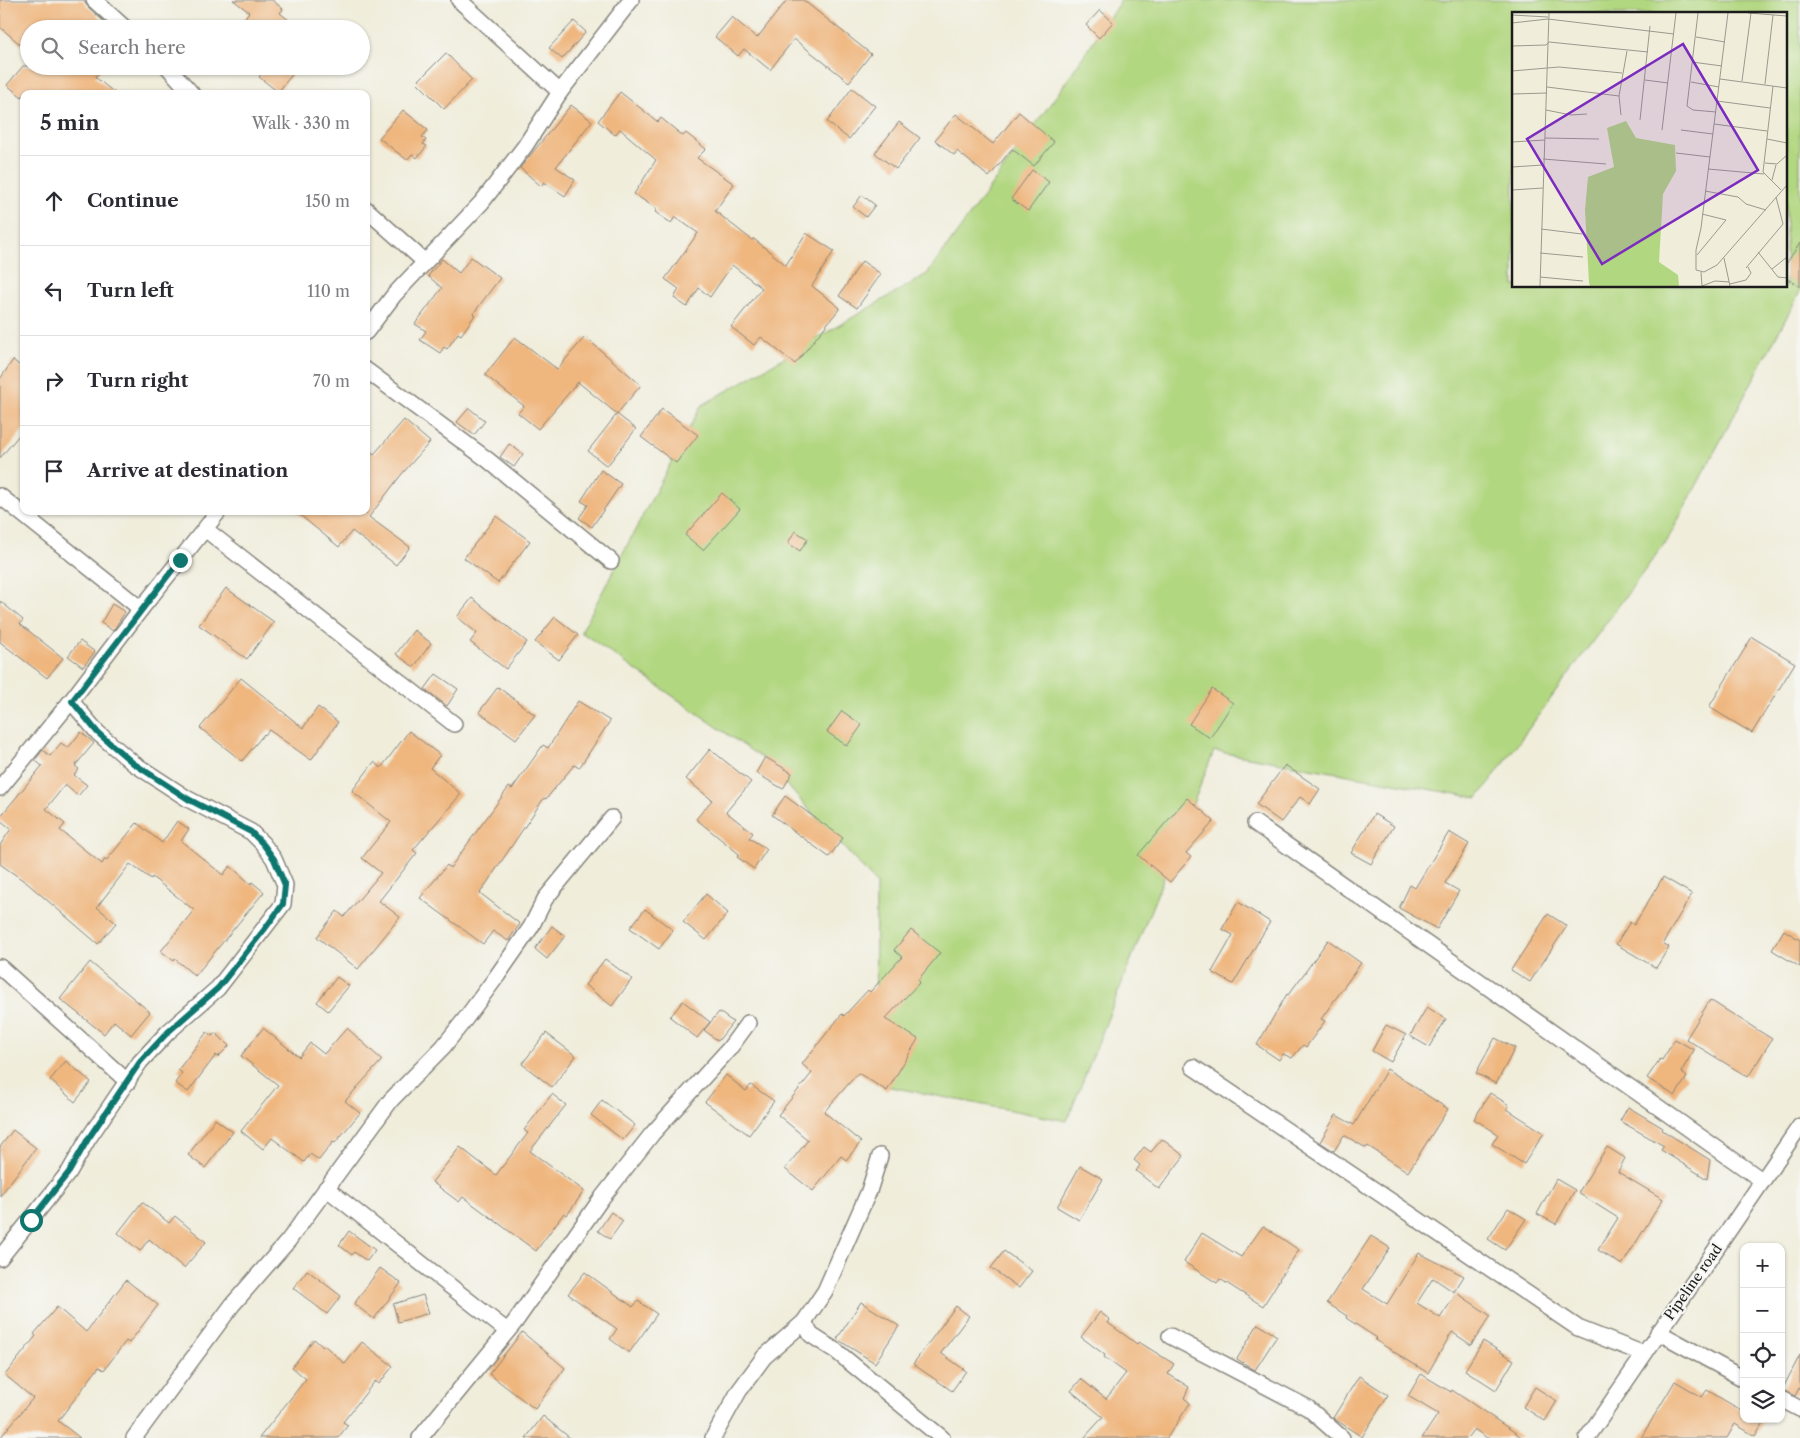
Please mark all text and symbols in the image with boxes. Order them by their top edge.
inset map [1512,12,1788,288]
search box [20,20,370,75]
icon: search [38,34,66,62]
text: Search here [78,36,186,59]
text: 5 min [40,110,100,135]
text: Walk · 330 m [252,113,350,133]
icon: ahead [40,187,68,215]
text: Continue [87,189,179,212]
text: 150 m [305,191,350,211]
icon: left [40,277,68,305]
text: Turn left [87,279,174,302]
text: 110 m [307,281,350,301]
icon: right [40,367,68,395]
text: Turn right [87,369,188,392]
text: 70 m [313,371,350,391]
icon: arrive [40,457,68,485]
text: Arrive at destination [87,459,288,482]
route end [169,549,192,572]
route start [20,1209,43,1232]
street label: Pipeline road [1660,1240,1726,1324]
map controls [1740,1243,1785,1423]
button: + [1740,1243,1785,1288]
button: − [1740,1288,1785,1333]
button: locate [1740,1333,1785,1378]
button: layers [1740,1378,1785,1423]

